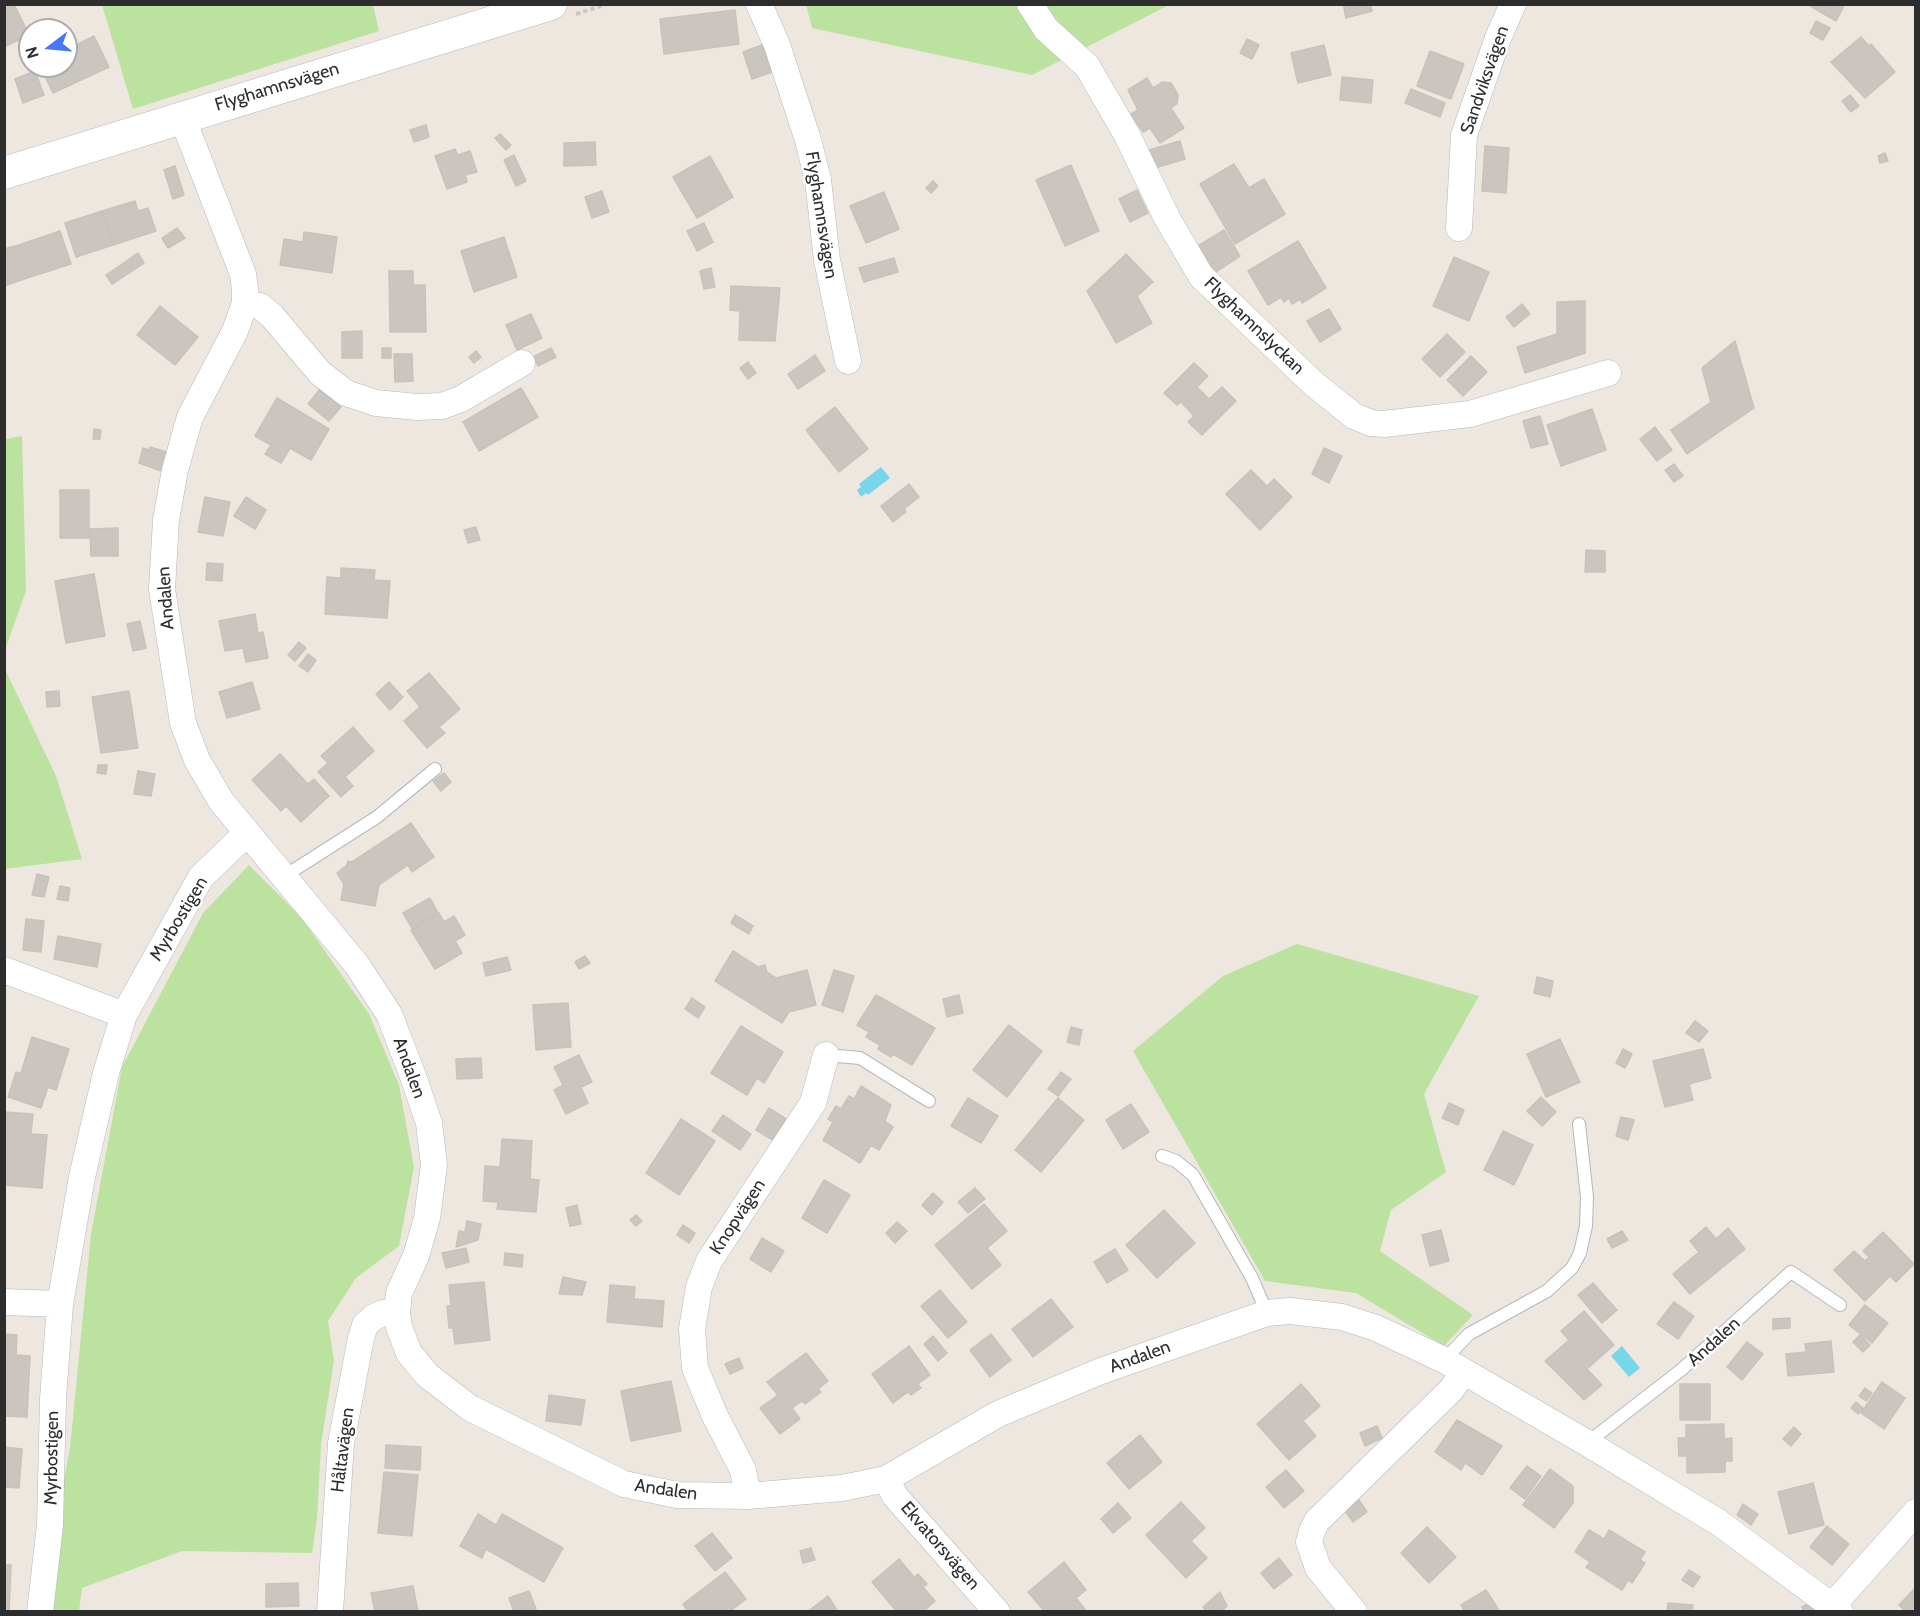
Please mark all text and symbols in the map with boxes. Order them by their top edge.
north arrow [18,18,78,78]
street label: Sandviksvägen [1456,23,1514,137]
text: N [21,44,43,61]
street label: Flyghamnsvägen [212,58,342,116]
street label: Flyghamnsvägen [800,150,842,280]
street label: Flyghamnslyckan [1199,273,1309,379]
street label: Andalen [153,566,179,630]
street label: Myrbostigen [145,873,213,965]
street label: Andalen [388,1035,430,1101]
street label: Knopvägen [706,1175,770,1259]
street label: Andalen [1683,1313,1745,1371]
street label: Andalen [1107,1336,1173,1378]
street label: Håltavägen [327,1406,359,1494]
street label: Myrbostigen [40,1411,64,1505]
street label: Andalen [633,1475,699,1505]
street label: Ekvatorsvägen [896,1497,984,1595]

